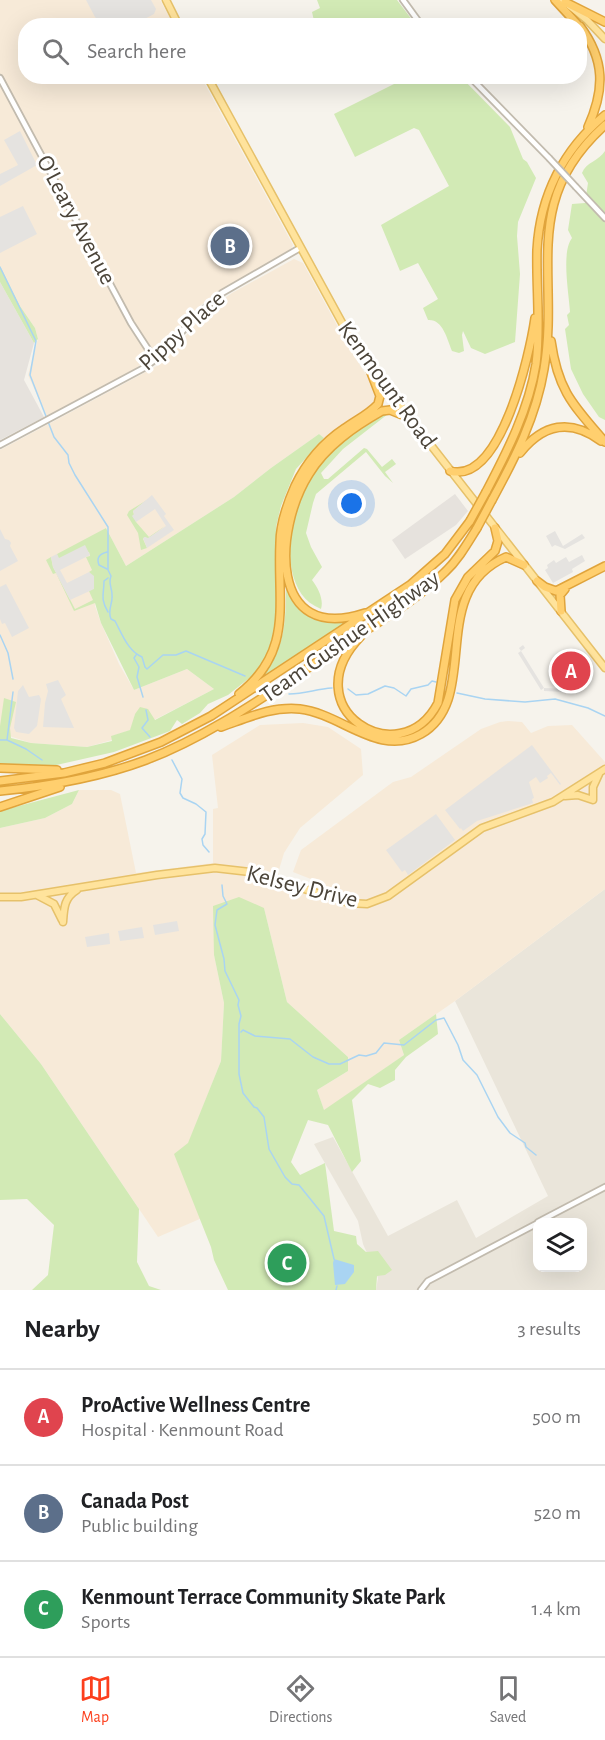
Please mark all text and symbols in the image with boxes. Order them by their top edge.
search box [18,18,587,84]
icon: search [39,35,72,68]
text: Search here [87,40,186,62]
street label: O'Leary Avenue [32,151,120,289]
pin: B [210,224,250,268]
street label: Pippy Place [134,286,230,376]
street label: Kenmount Road [333,317,441,453]
your location [337,489,366,518]
street label: Team Gushue Highway [256,566,444,708]
pin: A [552,648,590,694]
street label: Kelsey Drive [244,862,360,912]
map controls [533,1218,587,1272]
button: layers [533,1218,587,1272]
pin: C [268,1240,306,1286]
text: Nearby [24,1316,100,1342]
text: 3 results [517,1319,581,1339]
text: ProActive Wellness Centre [81,1394,310,1416]
text: A [38,1407,50,1427]
text: 500 m [532,1407,581,1427]
text: Hospital · Kenmount Road [81,1420,284,1440]
text: Canada Post [81,1490,189,1512]
text: B [38,1503,49,1523]
text: 520 m [534,1503,581,1523]
text: Public building [81,1516,198,1536]
text: Kenmount Terrace Community Skate Park [81,1586,445,1608]
text: C [38,1599,49,1619]
text: 1.4 km [532,1599,581,1619]
text: Sports [81,1612,130,1632]
tab: Map [79,1672,112,1727]
tab: Directions [269,1672,333,1727]
tab: Saved [490,1672,526,1727]

